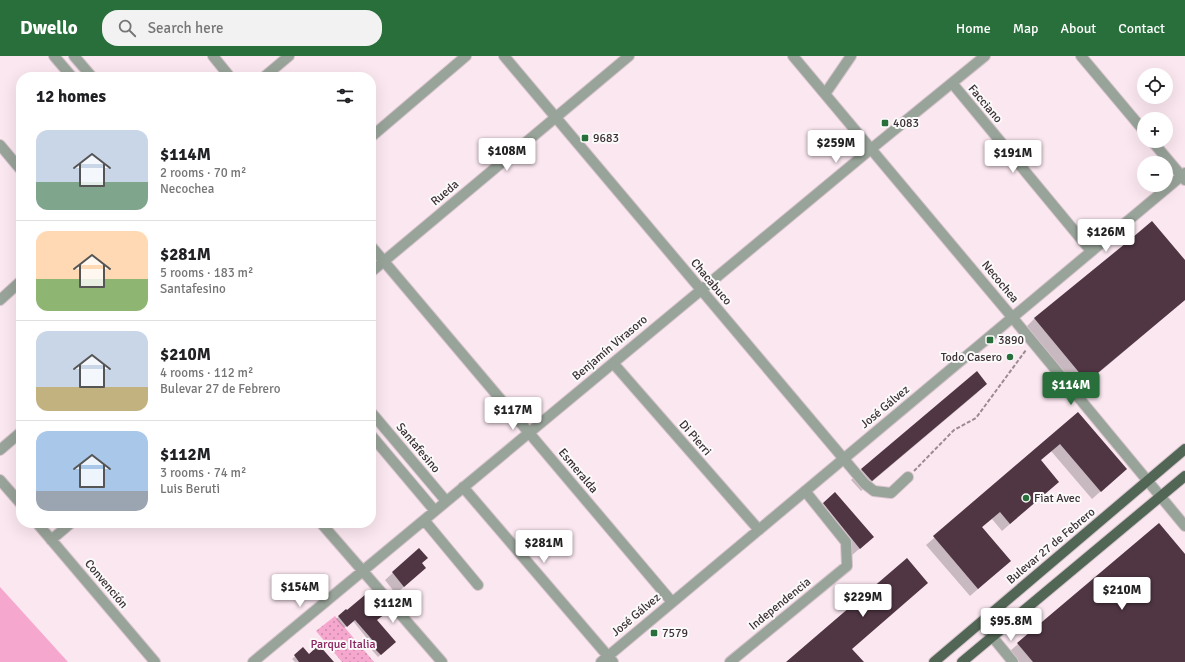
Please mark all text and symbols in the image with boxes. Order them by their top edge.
search box [102,10,382,46]
text: Dwello [20,16,78,40]
icon: search [116,17,138,39]
text: Search here [148,19,223,37]
text: Home [956,20,991,37]
text: Map [1013,20,1038,37]
text: About [1060,20,1096,37]
text: Contact [1118,20,1165,37]
map controls [1137,68,1173,192]
button: locate [1137,68,1173,104]
street label: Facciano [965,82,1005,126]
icon: filters [334,85,356,107]
text: 12 homes [36,86,106,107]
button: + [1137,112,1173,148]
place label: 4083 [893,116,919,131]
marker: 4083 [880,118,890,128]
pin: $259M [808,130,864,164]
place label: 9683 [593,131,619,146]
marker: 9683 [580,133,590,143]
text: $259M [817,135,855,151]
pin: $108M [479,138,535,172]
pin: $191M [985,140,1041,174]
text: $108M [488,143,526,159]
text: $114M [160,144,211,165]
text: $191M [994,145,1032,161]
icon: home [68,146,116,194]
button: − [1137,156,1173,192]
text: 2 rooms · 70 m² [160,165,246,181]
street label: Rueda [428,177,462,209]
text: Necochea [160,181,214,197]
pin: $126M [1078,219,1134,253]
text: $126M [1087,224,1125,240]
text: $281M [160,244,211,265]
icon: home [68,247,116,295]
street label: Chacabuco [687,256,735,308]
street label: Necochea [978,258,1022,306]
text: 5 rooms · 183 m² [160,265,253,281]
text: Santafesino [160,281,226,297]
street label: Benjamín Virasoro [569,312,651,384]
place label: 3890 [998,333,1024,348]
marker: 3890 [985,335,995,345]
text: $210M [160,344,211,365]
icon: home [68,347,116,395]
place label: Todo Casero [941,350,1002,365]
marker: Todo Casero [1005,352,1015,362]
text: 4 rooms · 112 m² [160,365,253,381]
pin: $114M [1043,372,1099,406]
text: $114M [1052,377,1090,393]
text: Bulevar 27 de Febrero [160,381,280,397]
street label: José Gálvez [857,382,913,432]
pin: $117M [485,397,541,431]
text: $117M [494,402,532,418]
street label: Di Pierri [676,417,714,459]
street label: Santafesino [393,420,443,476]
text: $112M [160,444,211,465]
street label: Esmeralda [555,446,601,496]
icon: home [68,447,116,495]
text: 3 rooms · 74 m² [160,465,246,481]
text: Luis Beruti [160,481,220,497]
place label: Fiat Avec [1034,491,1081,506]
marker: Fiat Avec [1021,493,1031,503]
street label: Bulevar 27 de Febrero [1004,505,1098,587]
pin: $281M [516,530,572,564]
text: $281M [525,535,563,551]
street label: Convención [81,556,131,612]
pin: $154M [272,574,328,608]
street label: Independencia [746,574,814,634]
pin: $210M [1094,577,1150,611]
text: $154M [281,579,319,595]
text: $210M [1103,582,1141,598]
pin: $229M [835,584,891,618]
text: $229M [844,589,882,605]
pin: $112M [365,590,421,624]
street label: José Gálvez [608,590,664,640]
text: $112M [374,595,412,611]
pin: $95.8M [978,608,1044,642]
text: $95.8M [990,613,1032,629]
place label: 7579 [662,626,688,641]
marker: 7579 [649,628,659,638]
park label: Parque Italia [310,637,376,652]

